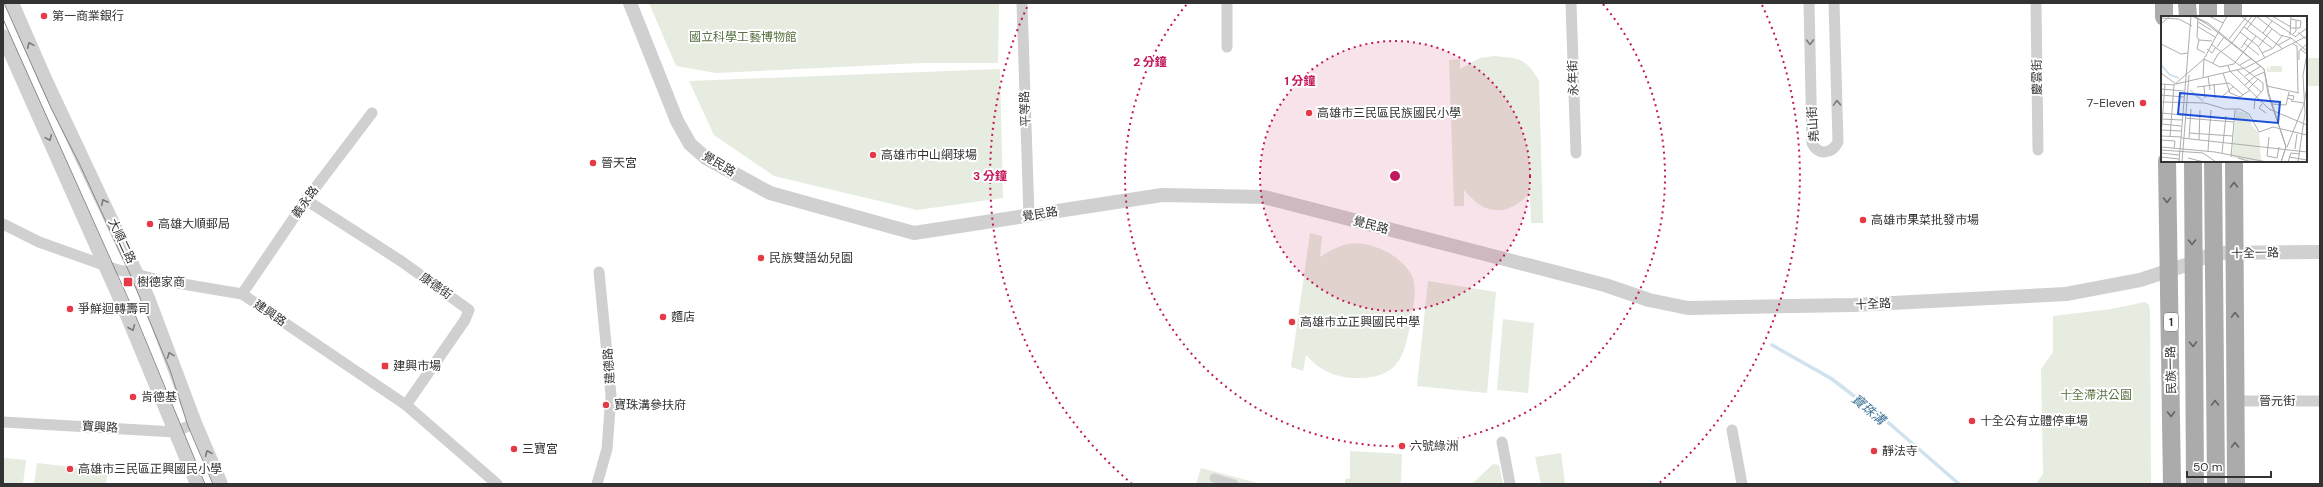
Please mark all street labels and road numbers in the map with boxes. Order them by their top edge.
street label: 慶雲街 [2029,59,2045,95]
street label: 永年街 [1564,60,1582,96]
street label: 平等路 [1016,91,1034,127]
street label: 堯山街 [1804,105,1822,143]
street label: 覺民路 [699,148,739,180]
street label: 義永路 [288,183,322,221]
street label: 覺民路 [1021,203,1059,225]
street label: 覺民路 [1352,213,1390,237]
street label: 大順二路 [105,216,139,266]
street label: 十全一路 [2231,245,2279,261]
street label: 康德街 [417,269,455,303]
street label: 十全路 [1855,295,1891,313]
street label: 建興路 [251,296,289,330]
road number: 1 [2164,313,2178,331]
street label: 民族一路 [2163,346,2179,394]
street label: 建德路 [600,347,618,385]
street label: 晉元街 [2259,393,2295,409]
street label: 寶興路 [82,418,118,436]

